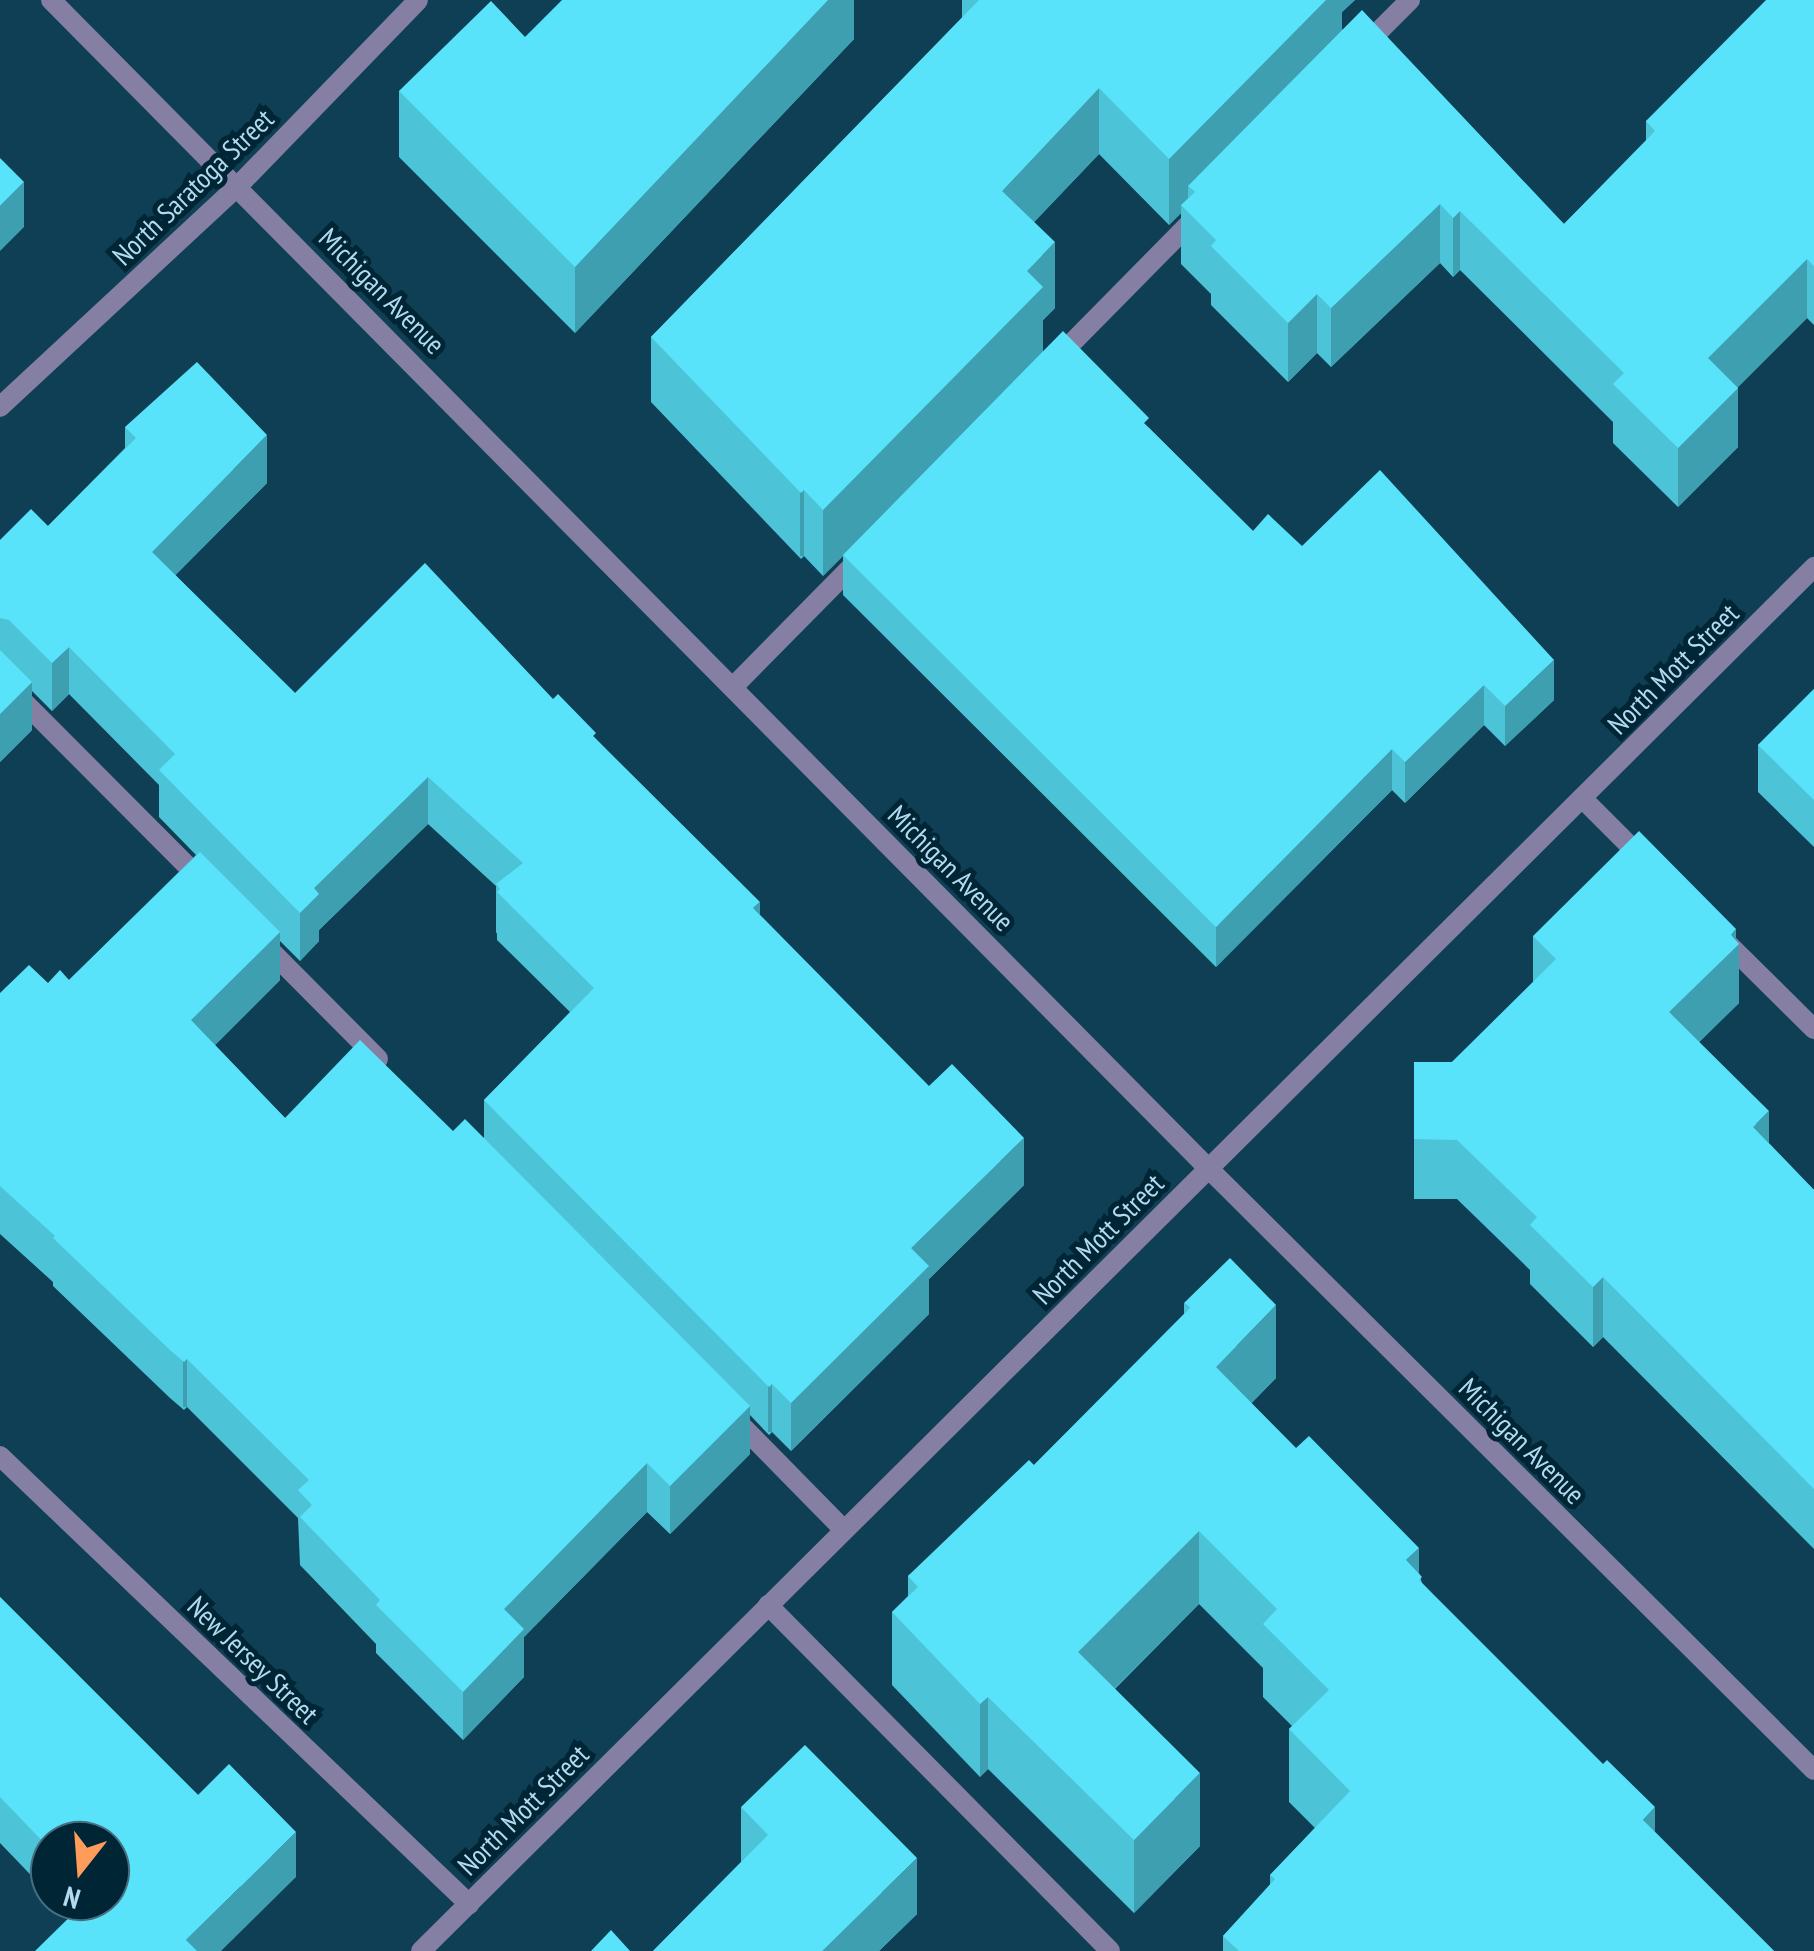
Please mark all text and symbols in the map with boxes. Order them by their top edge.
street label: North Saratoga Street [106,102,280,272]
street label: Michigan Avenue [312,221,452,361]
street label: North Mott Street [1601,597,1745,741]
street label: Michigan Avenue [881,798,1021,938]
street label: North Mott Street [1026,1167,1170,1311]
street label: Michigan Avenue [1452,1371,1592,1511]
street label: New Jersey Street [180,1589,326,1731]
street label: North Mott Street [451,1738,595,1882]
north arrow [30,1821,130,1921]
text: N [59,1878,84,1918]

